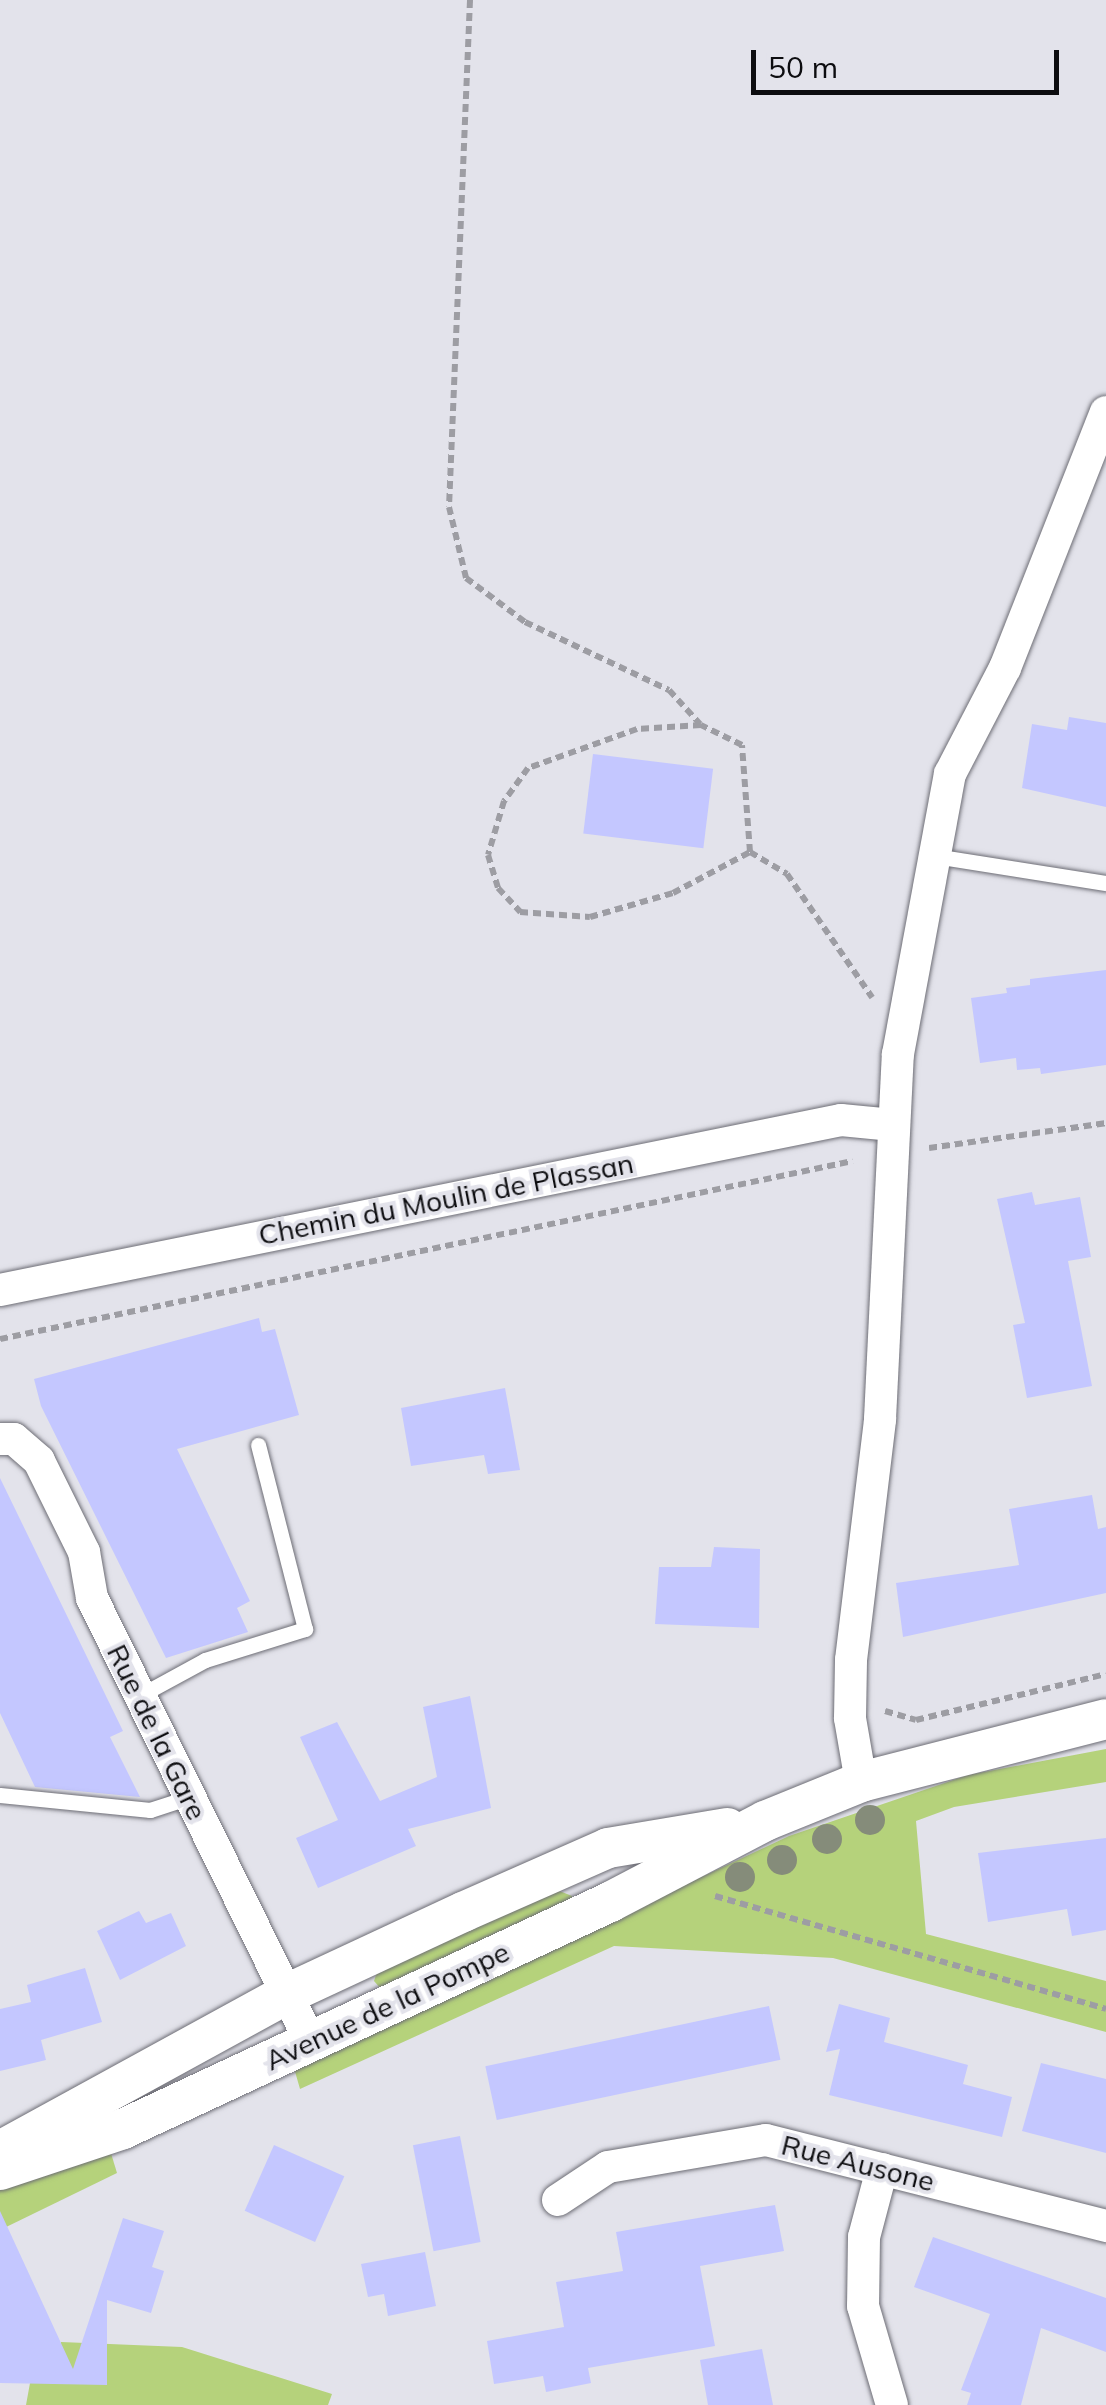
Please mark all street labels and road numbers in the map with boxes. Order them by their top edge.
street label: Chemin du Moulin de Plassan [256,1146,636,1252]
street label: Rue de la Gare [100,1639,214,1825]
street label: Avenue de la Pompe [260,1935,514,2077]
street label: Rue Ausone [778,2128,938,2198]

